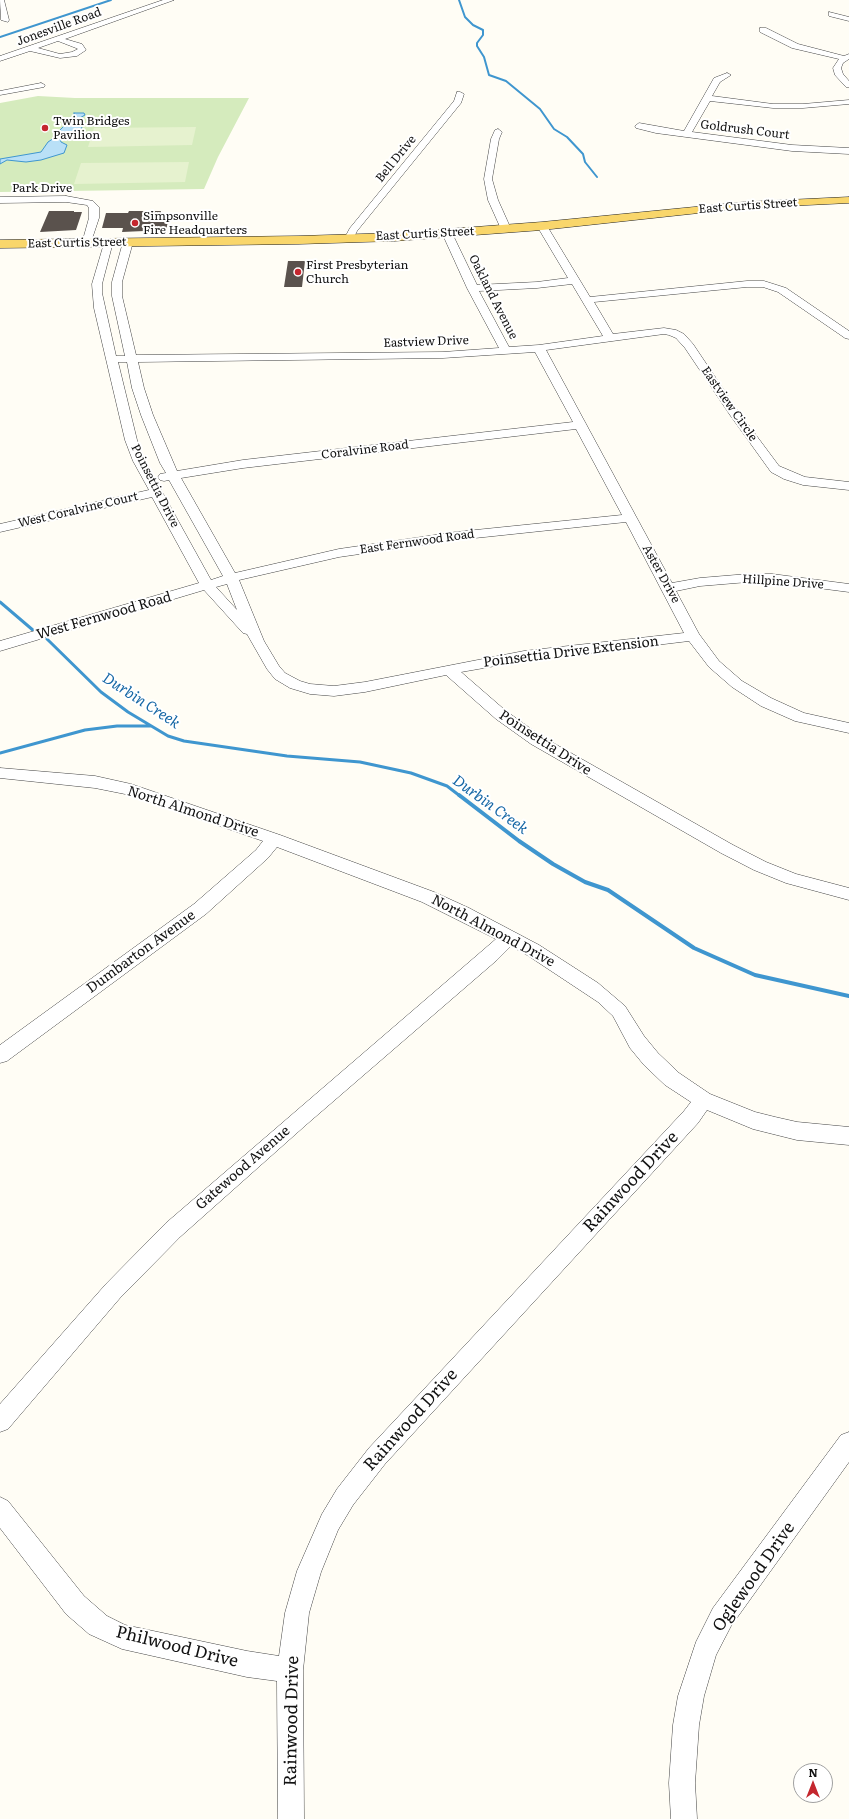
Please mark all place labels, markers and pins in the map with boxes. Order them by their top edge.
place label: Twin Bridges Pavilion [53,114,129,142]
marker: Twin Bridges Pavilion [40,123,50,133]
place label: Simpsonville Fire Headquarters [143,209,247,237]
marker: Simpsonville Fire Headquarters [130,218,140,228]
place label: First Presbyterian Church [306,258,408,286]
marker: First Presbyterian Church [293,267,303,277]

